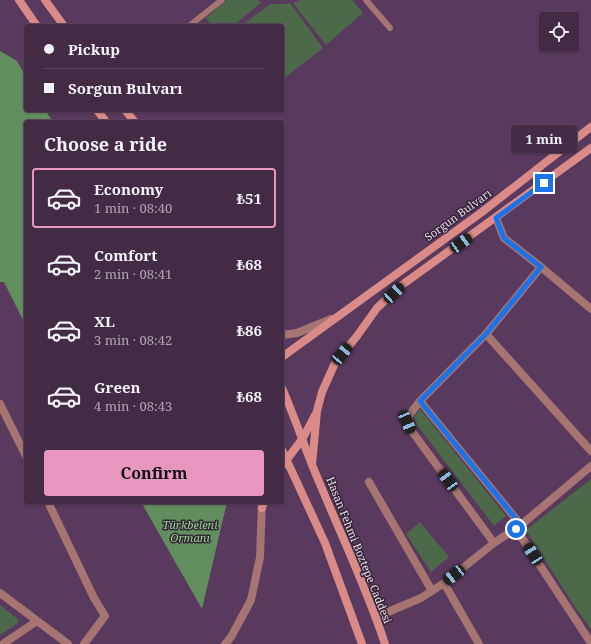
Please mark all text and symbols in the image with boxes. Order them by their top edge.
map controls [539,12,579,52]
button: locate [539,12,579,52]
text: Pickup [68,39,120,59]
text: Sorgun Bulvarı [68,78,183,98]
callout: 1 min [511,125,577,153]
text: 1 min [526,130,562,148]
text: Choose a ride [44,132,167,156]
route end [535,174,553,192]
text: Economy [94,179,163,199]
icon: car [46,180,82,216]
street label: Sorgun Bulvarı [421,185,495,244]
text: ₺51 [237,188,262,208]
text: 1 min · 08:40 [94,199,172,217]
car [448,231,474,255]
text: Comfort [94,245,157,265]
icon: car [46,246,82,282]
text: ₺68 [237,254,262,274]
text: 2 min · 08:41 [94,265,172,283]
car [381,280,407,306]
text: XL [94,311,115,331]
icon: car [46,312,82,348]
text: ₺86 [237,320,262,340]
text: 3 min · 08:42 [94,331,172,349]
car [330,341,354,367]
text: Green [94,377,141,397]
icon: car [46,378,82,414]
text: ₺68 [237,386,262,406]
text: 4 min · 08:43 [94,397,172,415]
car [397,409,417,435]
button: Confirm [44,450,264,496]
car [436,467,460,493]
street label: Hasan Fehmi Boztepe Caddesi [323,474,396,626]
park label: Türkbeleni Ormanı [162,517,218,545]
route start [507,520,525,538]
car [521,541,545,567]
car [441,563,467,587]

